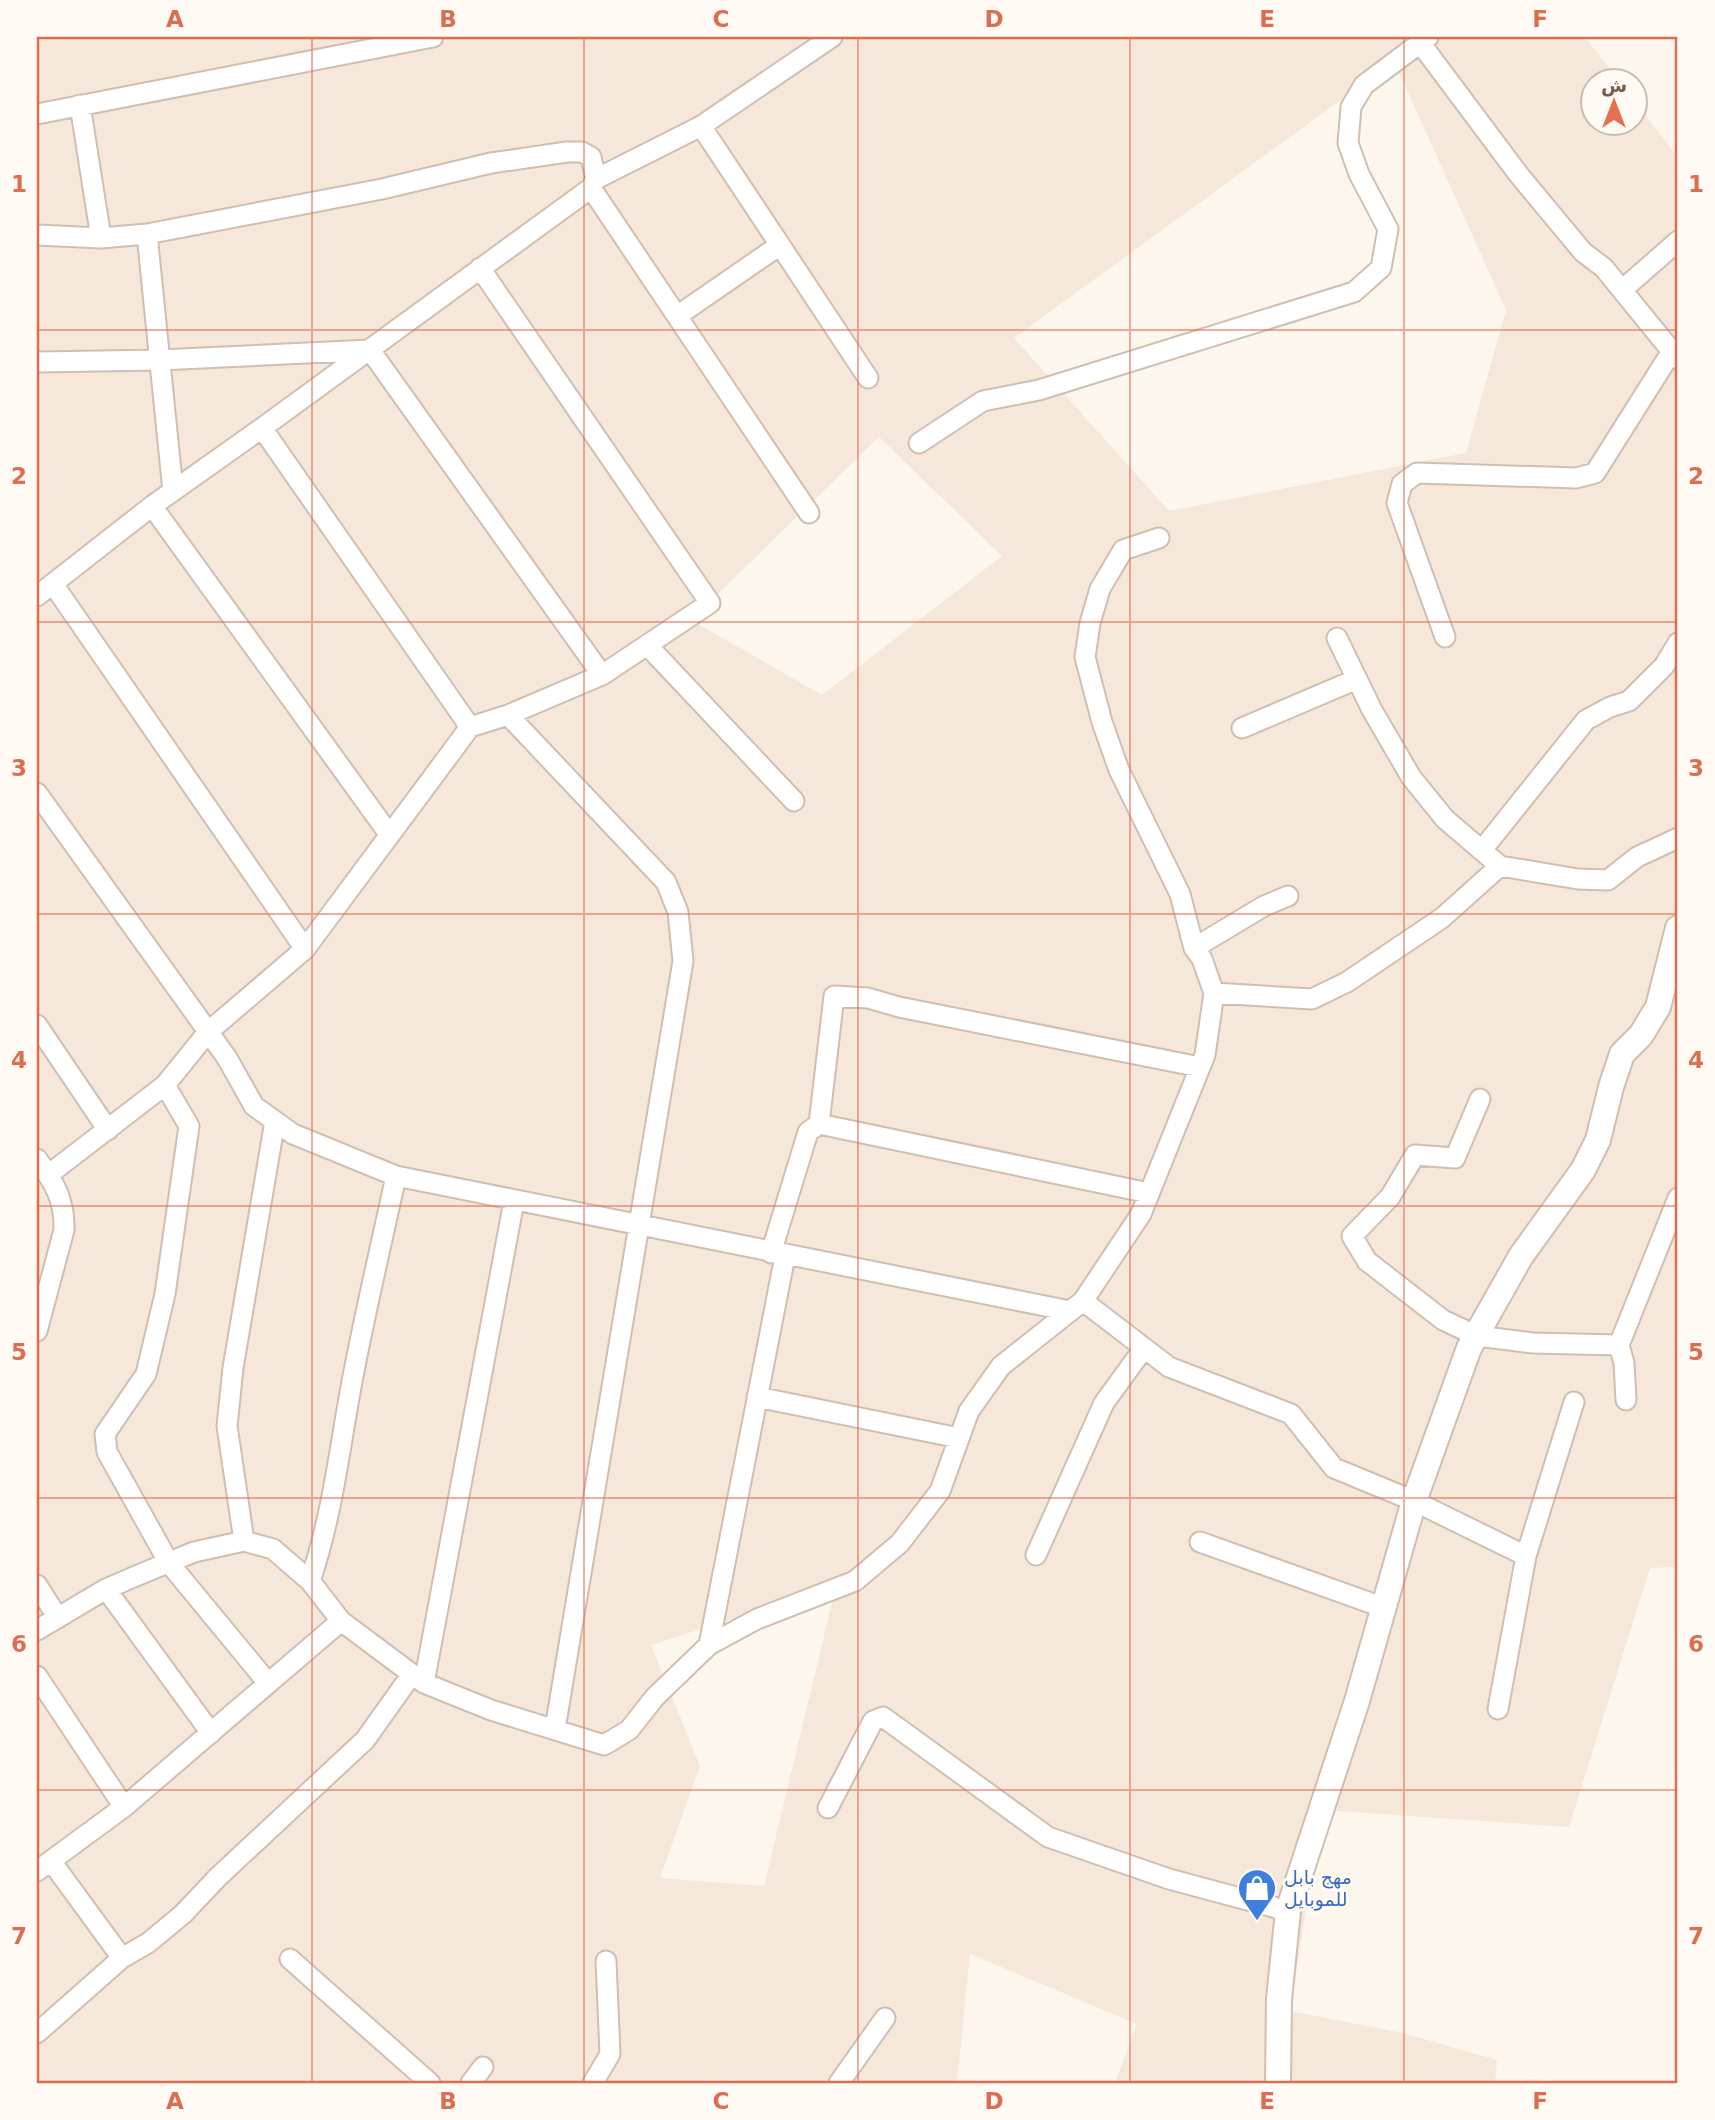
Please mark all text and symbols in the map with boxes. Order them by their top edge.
text: A [166,6,184,32]
text: B [439,6,457,32]
text: C [713,6,729,32]
text: D [984,6,1004,32]
text: E [1259,6,1275,32]
text: F [1532,6,1548,32]
north arrow [1578,66,1648,136]
text: ش [1601,74,1627,97]
text: 1 [11,171,27,197]
text: 1 [1688,171,1704,197]
text: 2 [11,463,27,489]
text: 2 [1688,463,1704,489]
text: 3 [11,755,27,781]
text: 3 [1688,755,1704,781]
text: 4 [11,1047,27,1073]
text: 4 [1688,1047,1704,1073]
text: 5 [11,1339,27,1365]
text: 5 [1688,1339,1704,1365]
text: 6 [11,1631,27,1657]
text: 6 [1688,1631,1704,1657]
place label: مهج بابل للموبايل [1284,1866,1352,1911]
shop icon: مهج بابل للموبايل [1236,1867,1278,1922]
text: 7 [11,1923,27,1949]
text: 7 [1688,1923,1704,1949]
text: A [166,2088,184,2114]
text: B [439,2088,457,2114]
text: C [713,2088,729,2114]
text: D [984,2088,1004,2114]
text: E [1259,2088,1275,2114]
text: F [1532,2088,1548,2114]

